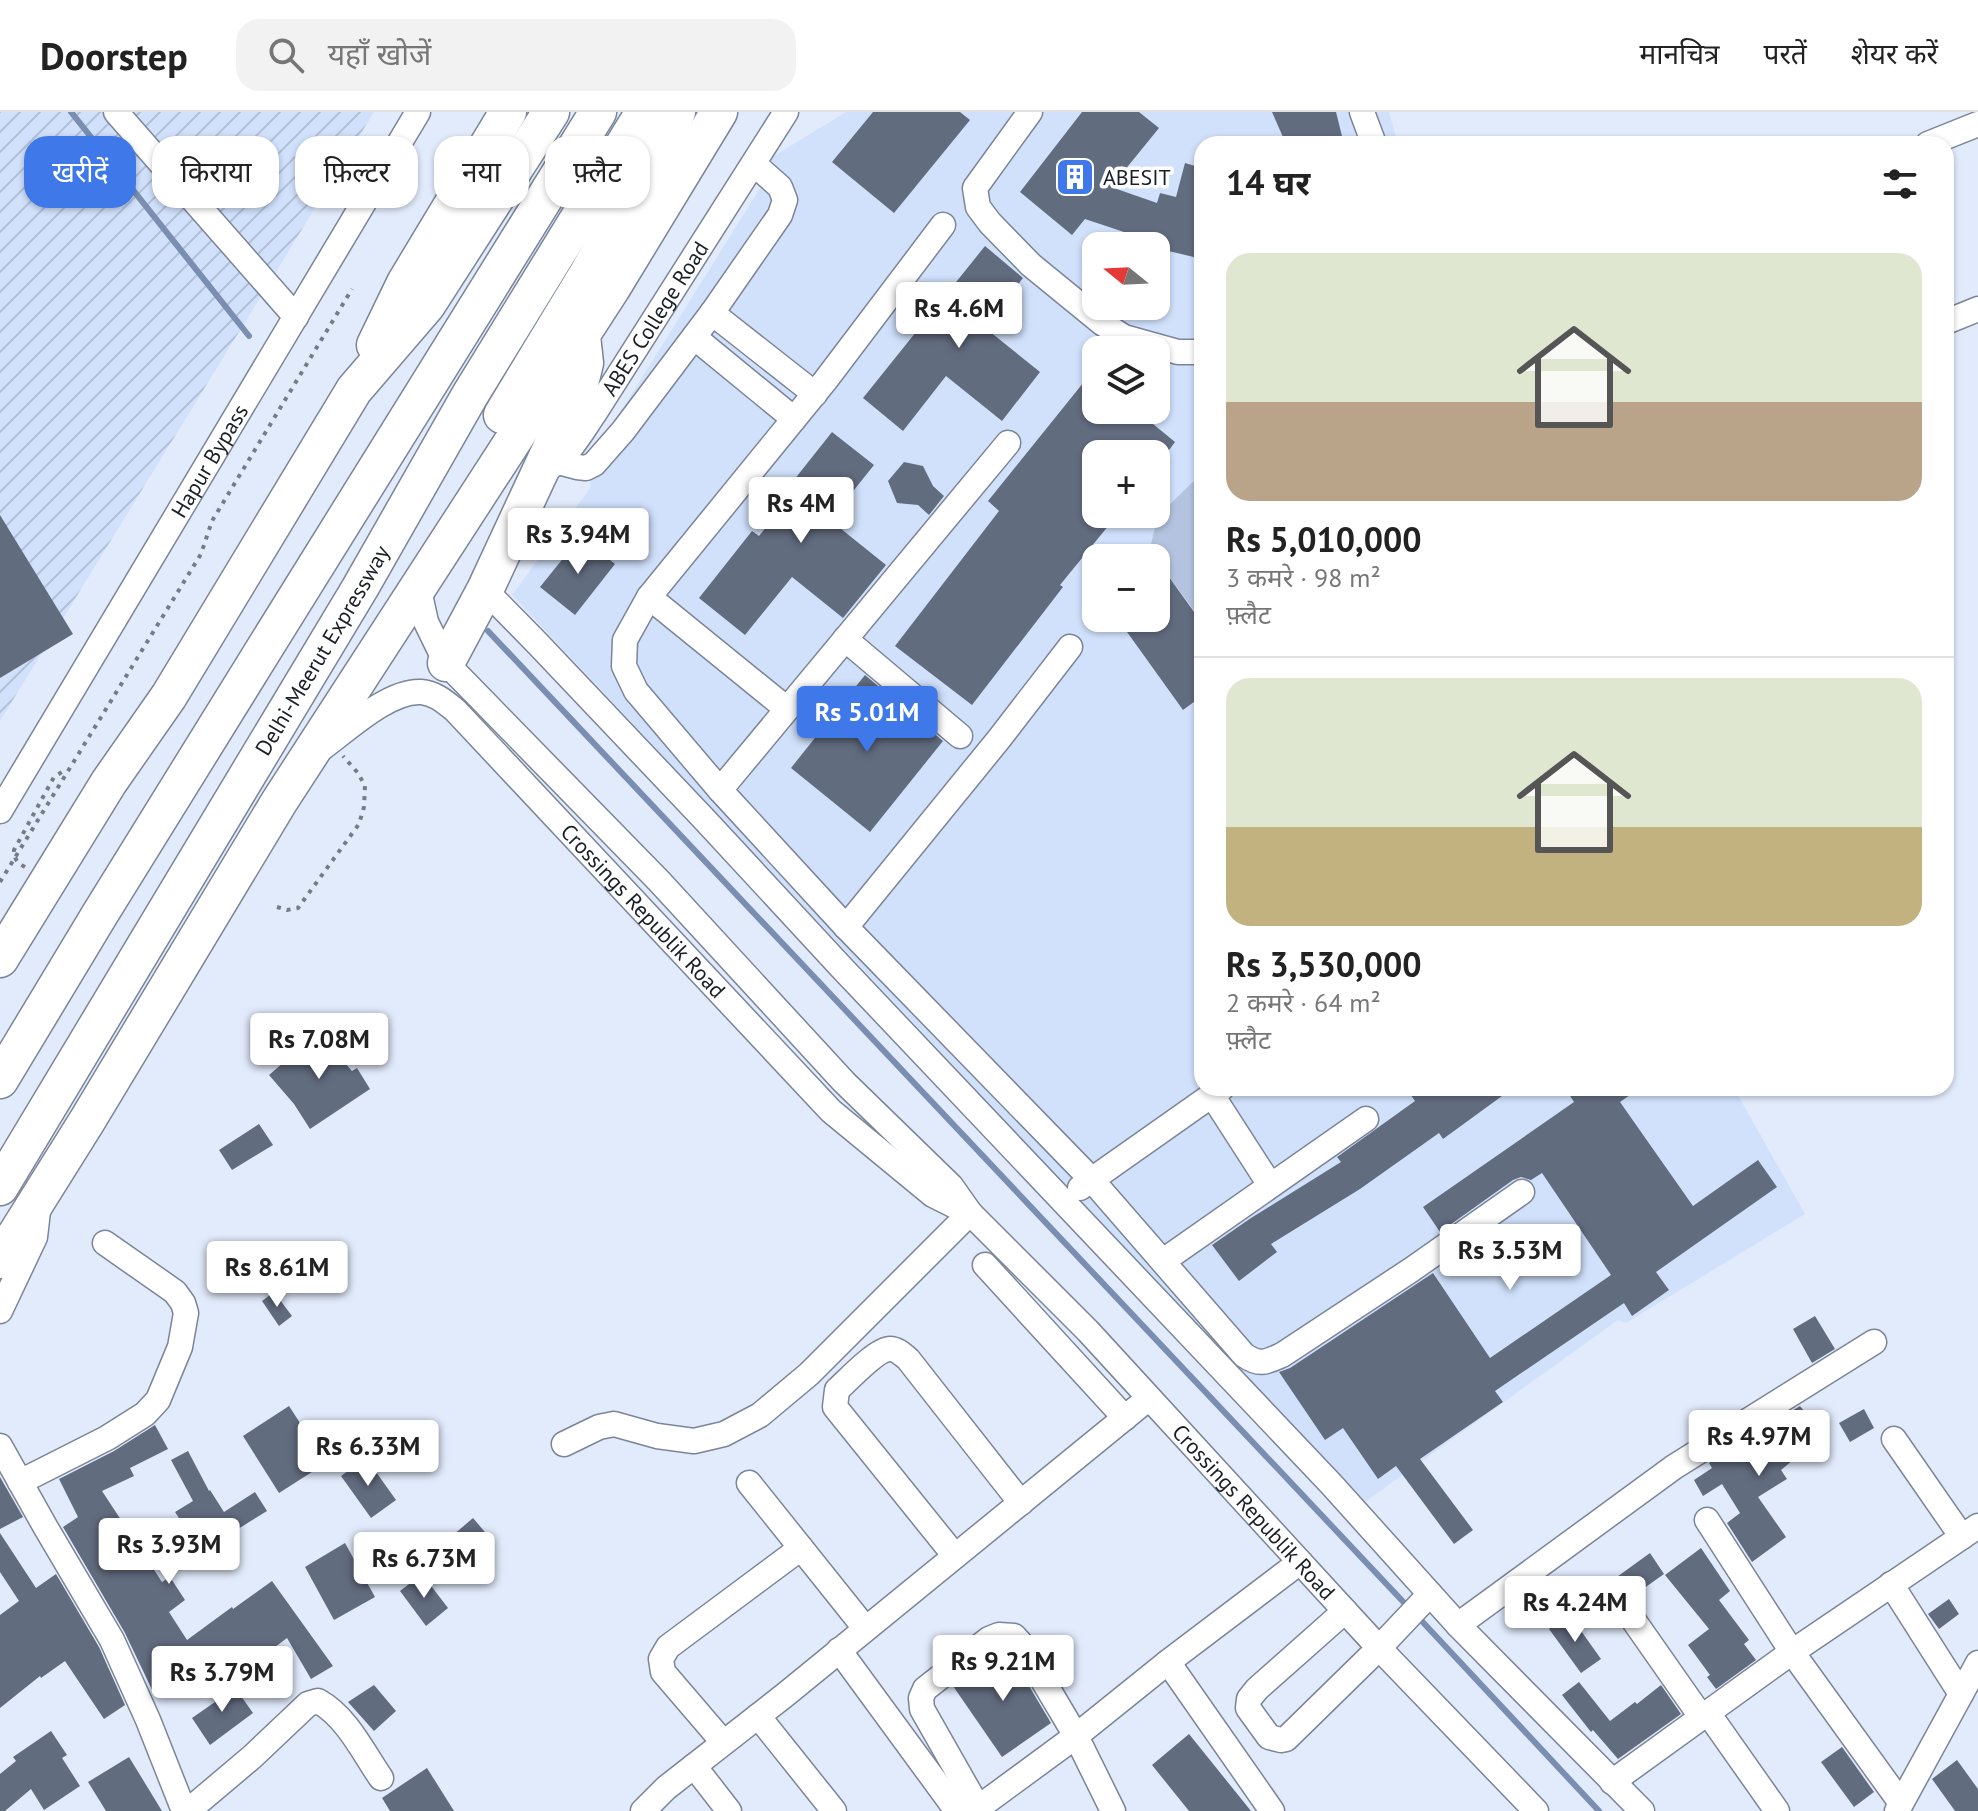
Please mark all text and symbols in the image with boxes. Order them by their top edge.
search box [236,19,796,91]
text: Doorstep [40,31,188,80]
icon: search [264,33,308,77]
text: यहाँ खोजें [328,34,431,73]
text: मानचित्र [1639,35,1720,72]
text: परतें [1764,35,1807,72]
text: शेयर करें [1851,35,1938,72]
chip: खरीदें [24,136,136,208]
chip: किराया [152,136,279,208]
chip: फ़िल्टर [295,136,418,208]
chip: नया [434,136,529,208]
chip: फ़्लैट [545,136,650,208]
building icon: ABESIT [1054,156,1096,198]
text: 14 घर [1226,160,1310,204]
icon: filters [1878,162,1922,206]
place label: ABESIT [1103,163,1171,191]
north arrow [1082,232,1170,320]
map controls [1082,232,1170,632]
street label: ABES College Road [595,236,714,401]
pin: Rs 4.6M [885,282,1033,350]
text: Rs 4.6M [914,291,1004,324]
icon: home [1502,305,1646,449]
button: layers [1082,336,1170,424]
street label: Hapur Bypass [165,399,254,523]
button: + [1082,440,1170,528]
pin: Rs 4M [745,477,857,545]
text: Rs 4M [767,486,835,519]
pin: Rs 3.94M [495,508,661,576]
text: Rs 3.94M [526,517,630,550]
text: Rs 5,010,000 [1226,517,1422,561]
street label: Delhi-Meerut Expressway [249,540,396,760]
button: − [1082,544,1170,632]
text: 3 कमरे · 98 m² [1226,561,1381,594]
text: फ़्लैट [1226,598,1271,631]
pin: Rs 5.01M [784,686,950,754]
text: Rs 5.01M [815,695,919,728]
icon: home [1502,730,1646,874]
street label: Crossings Republik Road [555,818,732,1004]
text: Rs 3,530,000 [1226,942,1422,986]
text: 2 कमरे · 64 m² [1226,986,1381,1019]
pin: Rs 7.08M [236,1013,402,1081]
text: Rs 7.08M [268,1022,370,1055]
text: फ़्लैट [1226,1023,1271,1056]
pin: Rs 3.53M [1427,1224,1593,1292]
text: Rs 3.53M [1458,1233,1562,1266]
pin: Rs 8.61M [194,1241,360,1309]
text: Rs 8.61M [225,1250,329,1283]
pin: Rs 4.97M [1676,1410,1842,1478]
street label: Crossings Republik Road [1166,1418,1342,1605]
text: Rs 4.97M [1707,1419,1811,1452]
pin: Rs 6.33M [285,1420,451,1488]
text: Rs 6.33M [316,1429,420,1462]
pin: Rs 3.93M [86,1518,252,1586]
text: Rs 3.93M [117,1527,221,1560]
pin: Rs 6.73M [341,1532,507,1600]
text: Rs 6.73M [372,1541,476,1574]
pin: Rs 4.24M [1492,1576,1658,1644]
text: Rs 4.24M [1523,1585,1627,1618]
pin: Rs 9.21M [920,1635,1086,1703]
text: Rs 9.21M [951,1644,1055,1677]
pin: Rs 3.79M [139,1646,305,1714]
text: Rs 3.79M [170,1655,274,1688]

